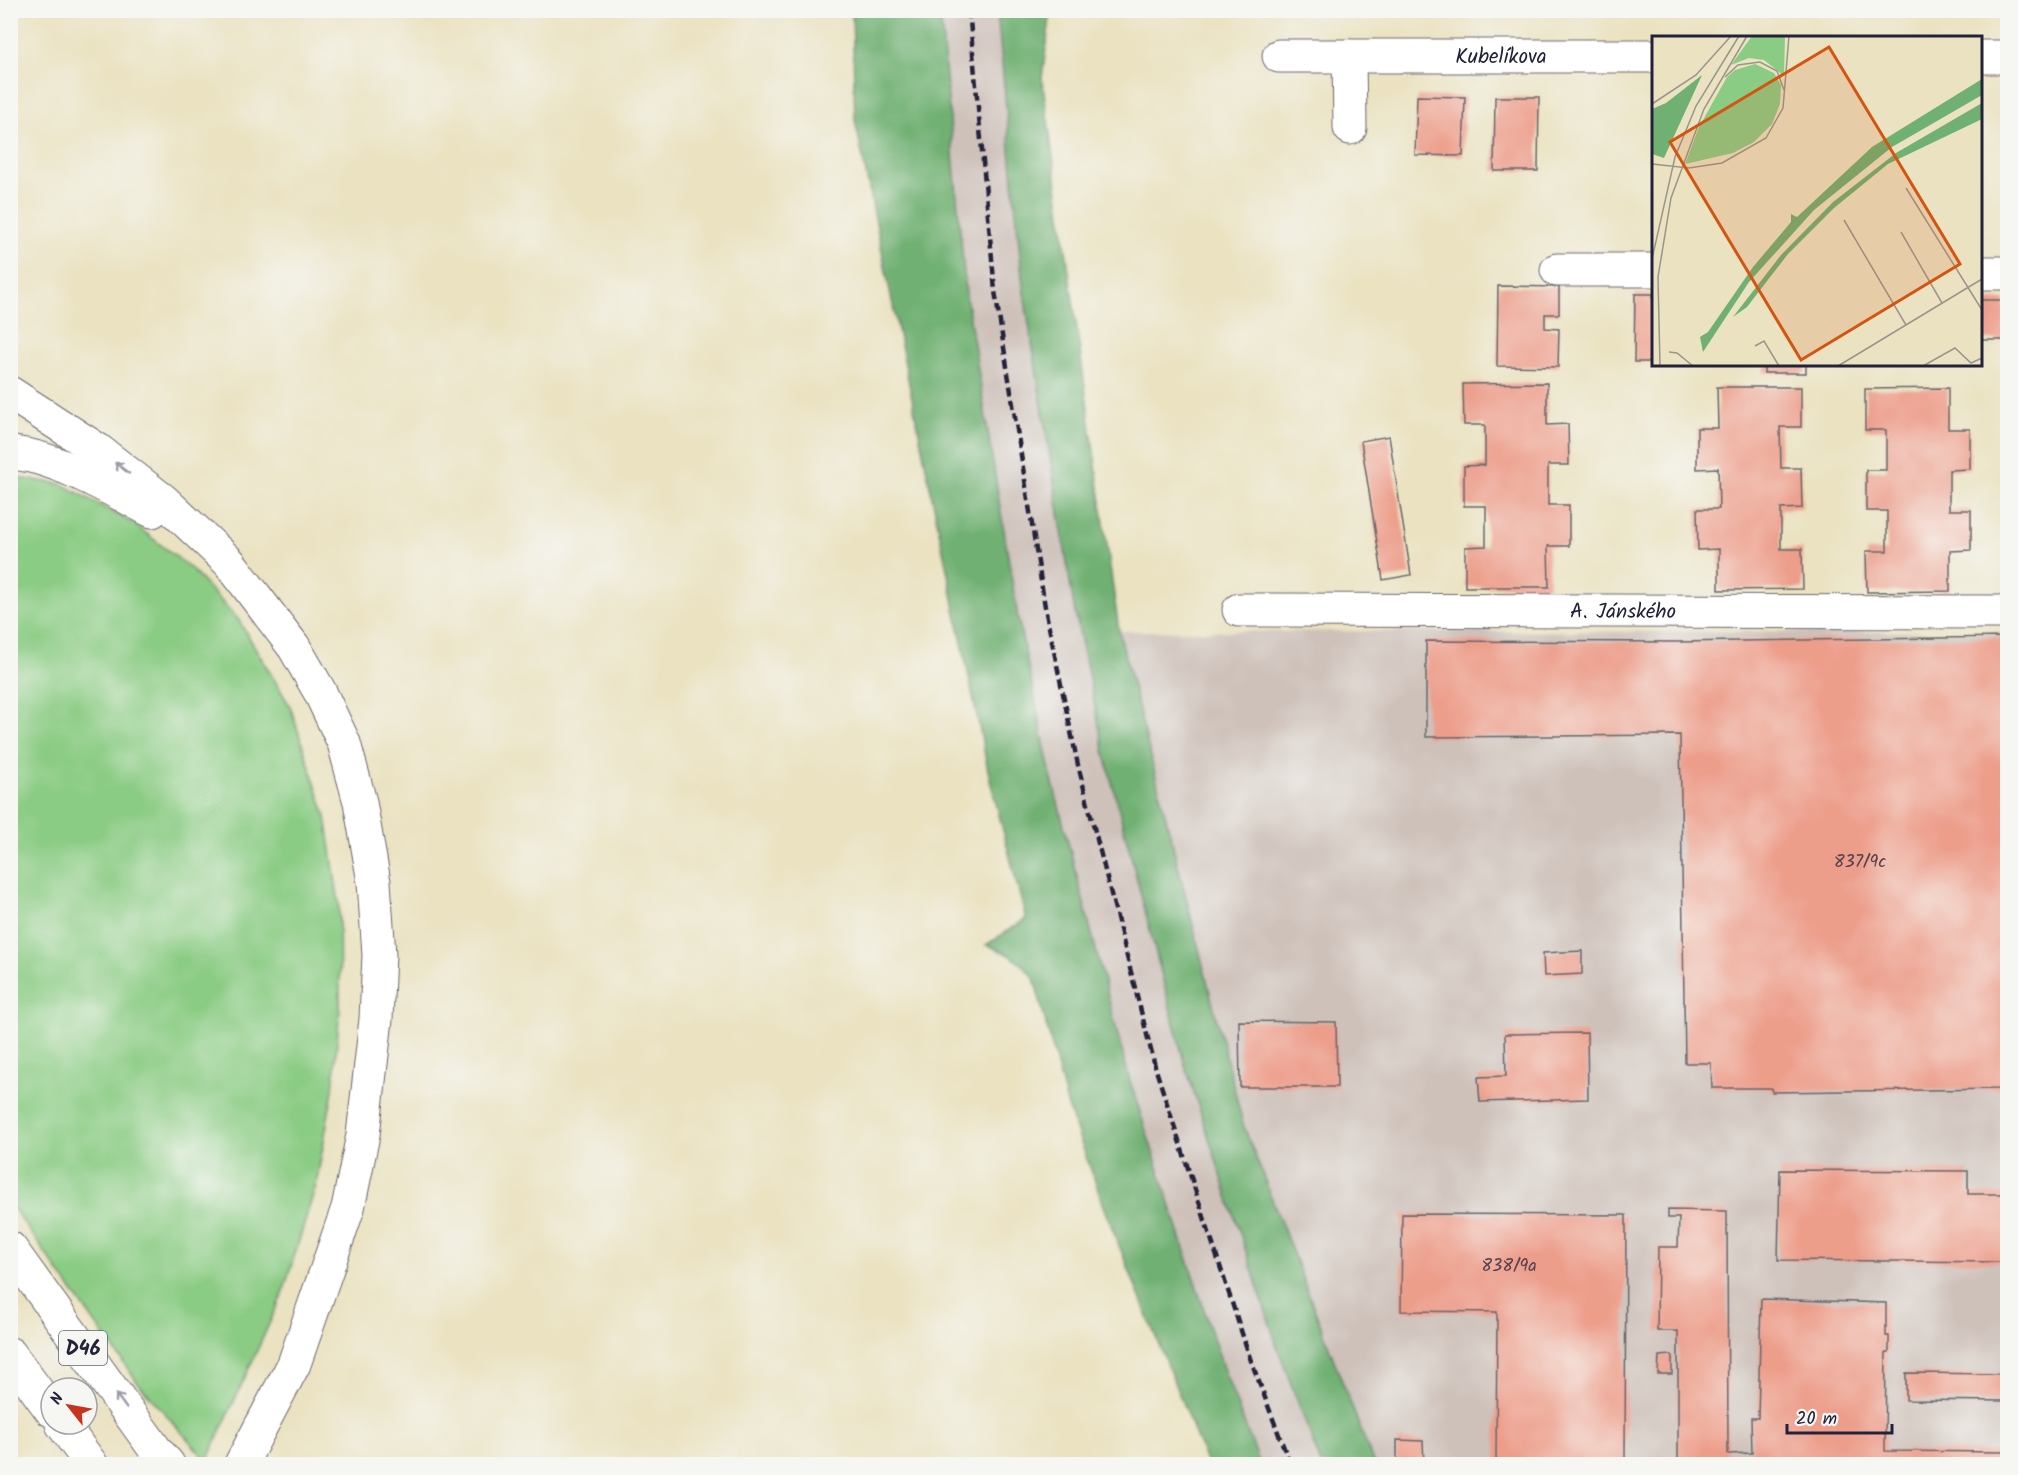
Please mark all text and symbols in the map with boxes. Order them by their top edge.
inset map [1652,36,1982,366]
street label: Kubelíkova [1455,41,1547,74]
one-way arrow [114,462,130,475]
street label: A. Jánského [1570,596,1676,629]
house number: 837/9c [1834,848,1886,877]
house number: 838/9a [1481,1252,1537,1281]
road number: D46 [59,1331,107,1365]
north arrow [39,1376,99,1436]
text: N [44,1388,71,1410]
one-way arrow [115,1394,127,1410]
scale bar [1787,1397,1892,1435]
text: 20 m [1796,1405,1837,1434]

